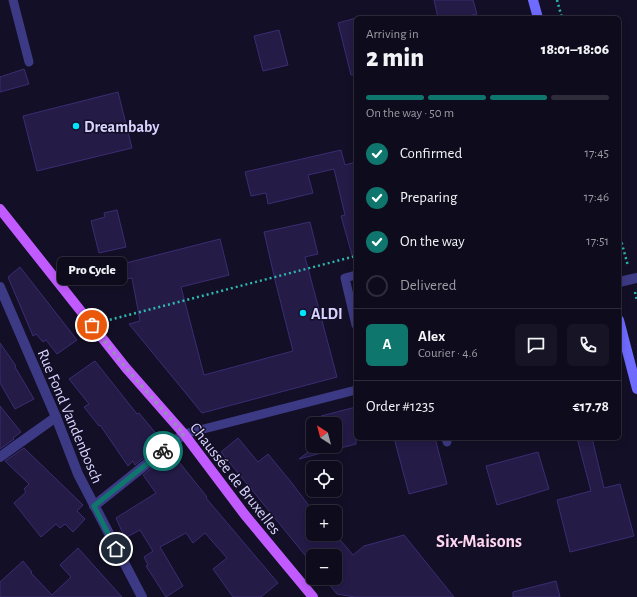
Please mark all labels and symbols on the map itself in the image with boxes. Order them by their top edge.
place label: Dreambaby [84,119,160,136]
marker: Dreambaby [71,121,81,131]
callout: Pro Cycle [57,257,127,285]
place label: ALDI [311,306,343,322]
pin [75,308,109,342]
marker: ALDI [298,308,308,318]
street label: Rue Fond Vandenbosch [35,347,106,486]
north arrow [306,417,342,453]
street label: Chaussée de Bruxelles [187,420,284,537]
courier [143,431,183,471]
pin [99,532,133,566]
district label: Six-Maisons [436,533,522,551]

